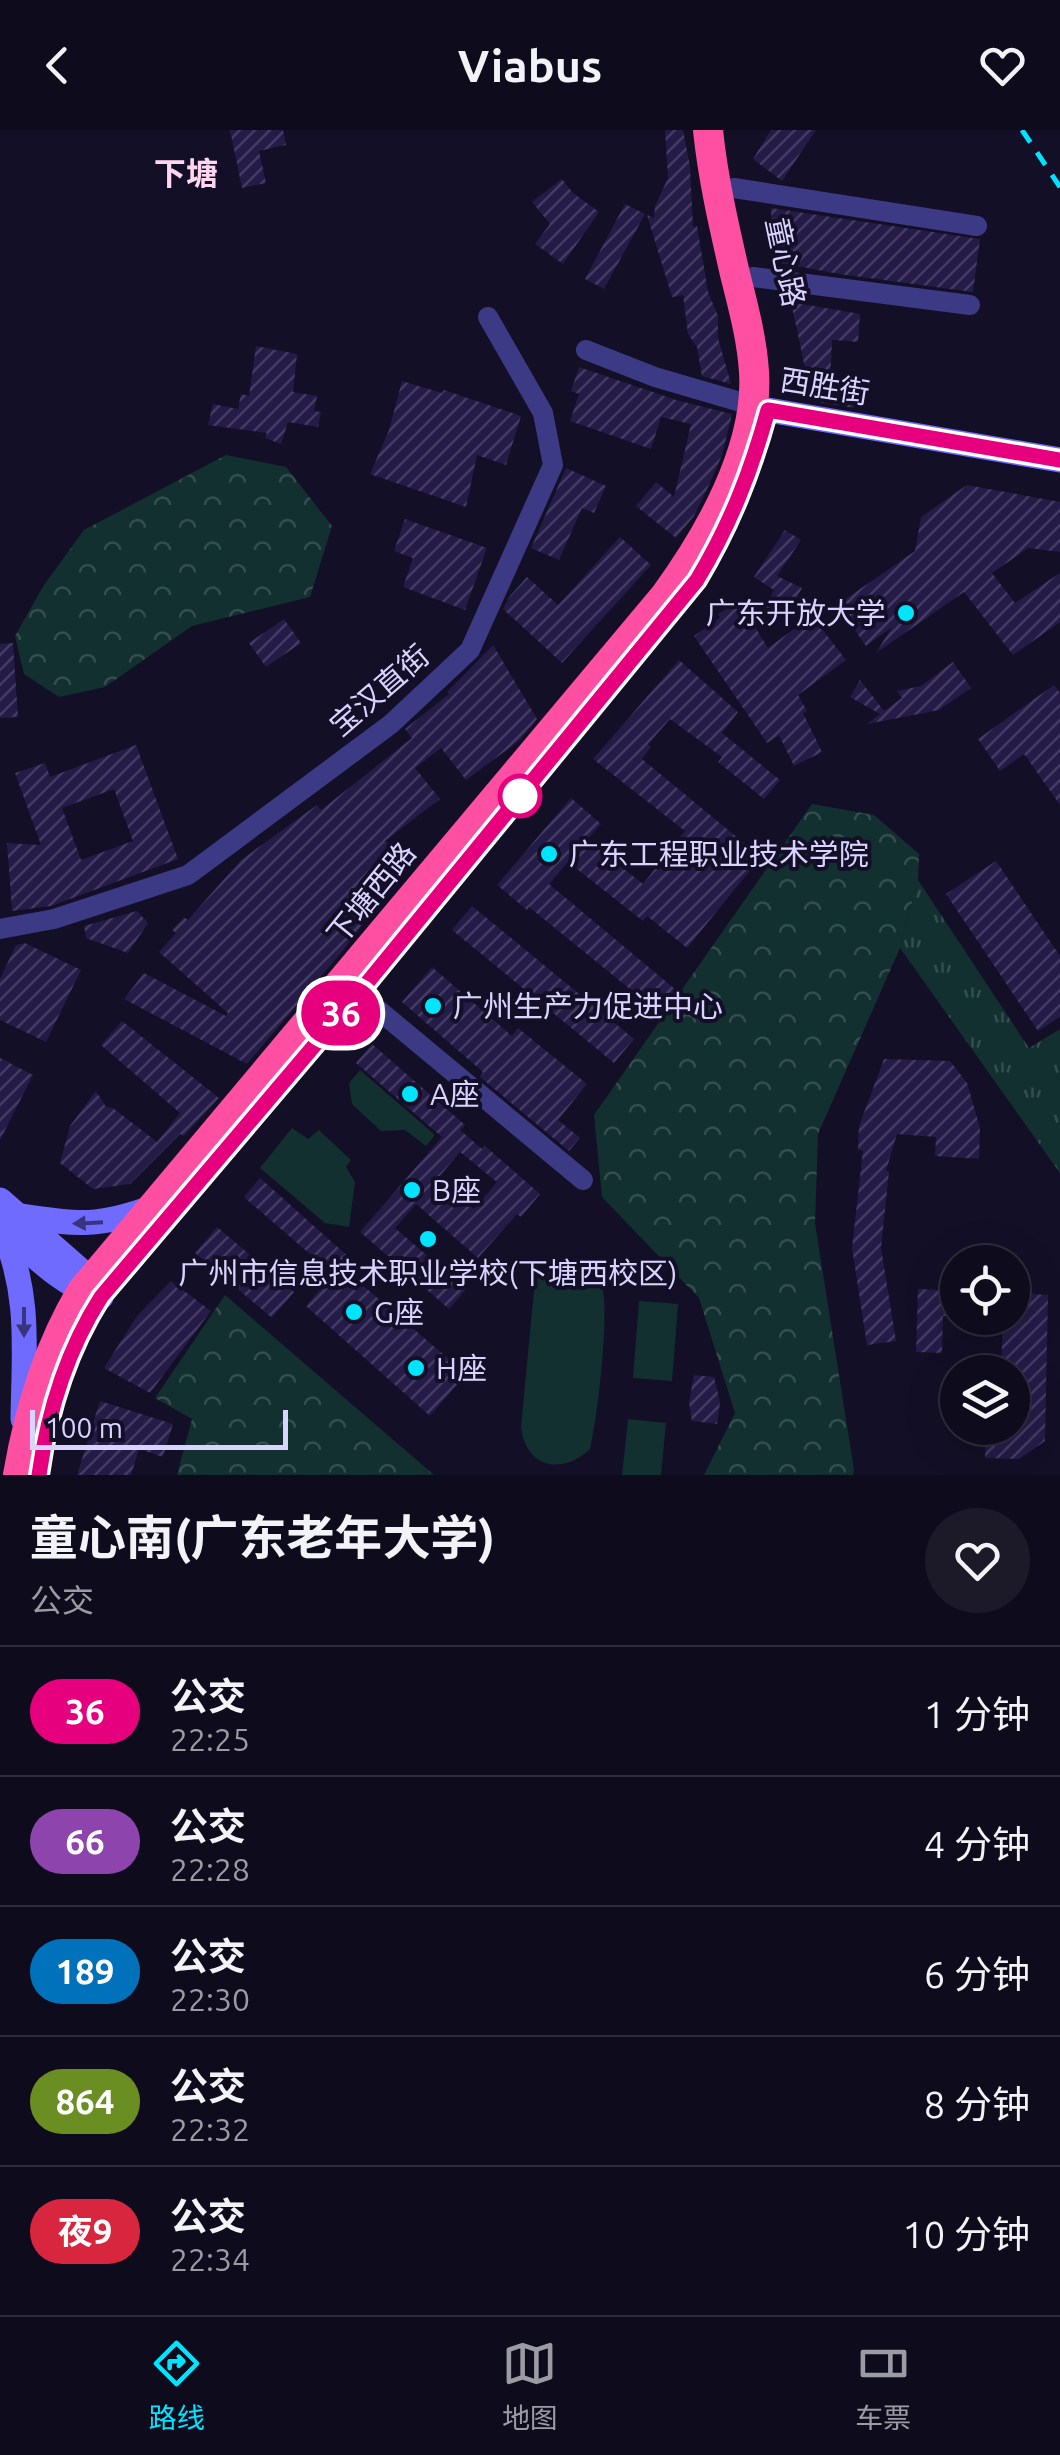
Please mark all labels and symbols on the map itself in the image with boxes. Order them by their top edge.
district label: 下塘 [154,155,218,191]
street label: 童心路 [760,214,812,310]
street label: 西胜街 [778,362,872,410]
place label: 广东开放大学 [706,596,886,630]
marker: 广东开放大学 [895,602,917,624]
street label: 宝汉直街 [323,638,435,742]
unlabelled marker [499,775,541,817]
street label: 下塘西路 [320,836,422,950]
place label: 广东工程职业技术学院 [569,837,869,871]
marker: 广东工程职业技术学院 [538,843,560,865]
line badge: 36 [296,980,386,1046]
place label: 广州生产力促进中心 [453,989,723,1023]
marker: 广州生产力促进中心 [422,995,444,1017]
place label: A座 [430,1077,480,1111]
marker: A座 [399,1083,421,1105]
place label: B座 [432,1173,481,1207]
marker: B座 [401,1179,423,1201]
one-way arrow [71,1216,103,1232]
marker: 广州市信息技术职业学校(下塘西校区) [417,1228,439,1250]
place label: 广州市信息技术职业学校(下塘西校区) [179,1256,677,1290]
place label: G座 [374,1295,424,1329]
marker: G座 [343,1301,365,1323]
one-way arrow [16,1306,32,1338]
place label: H座 [436,1351,487,1385]
marker: H座 [405,1357,427,1379]
scale bar [30,1405,288,1450]

